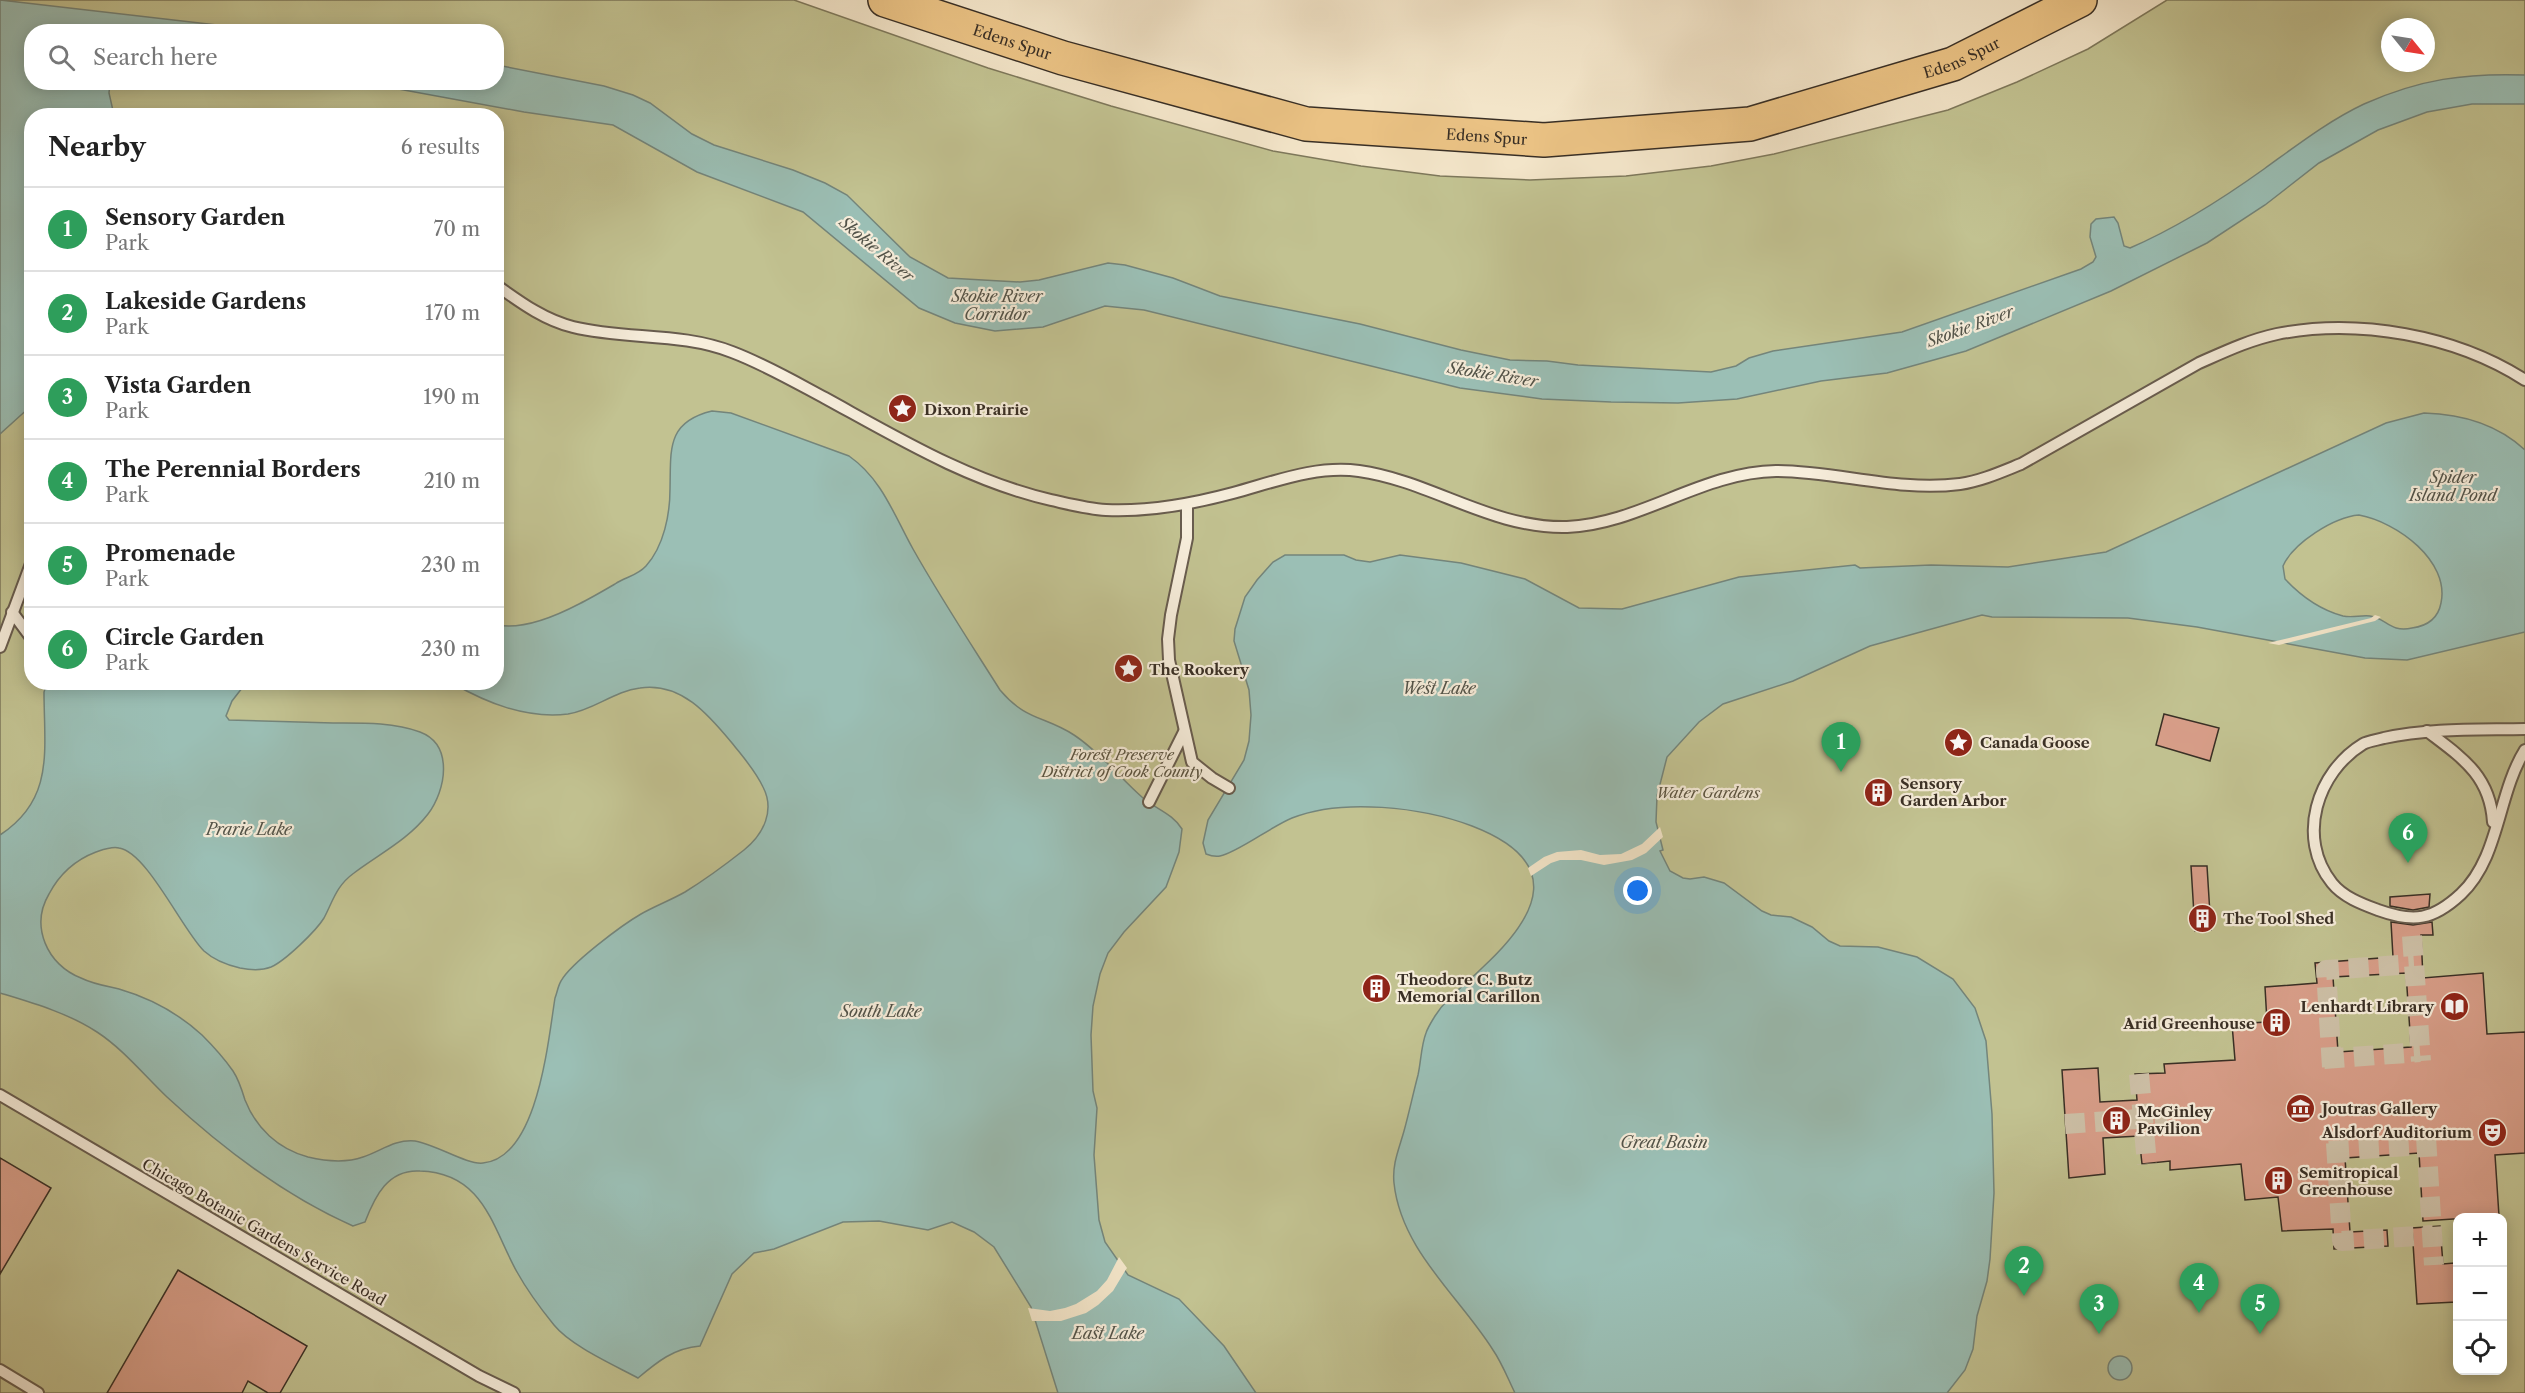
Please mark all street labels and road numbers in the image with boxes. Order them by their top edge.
street label: Edens Spur [971,20,1055,63]
street label: Edens Spur [1921,32,2003,82]
street label: Edens Spur [1445,124,1529,148]
street label: Chicago Botanic Gardens Service Road [139,1154,389,1310]

